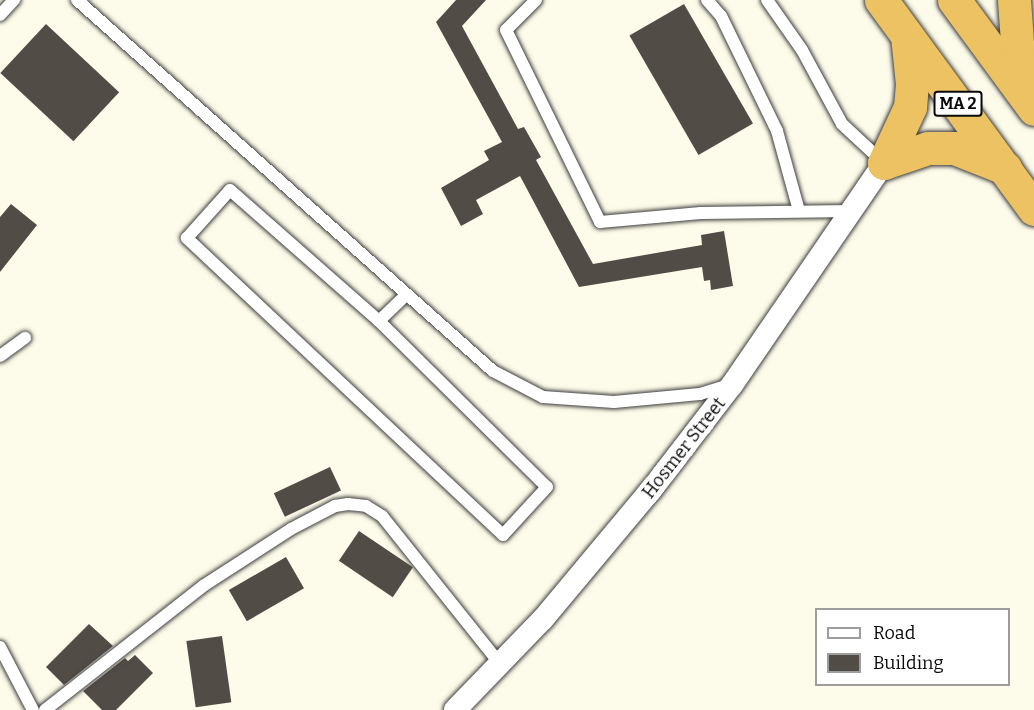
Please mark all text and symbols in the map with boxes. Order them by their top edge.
road number: MA 2 [932,91,984,117]
street label: Hosmer Street [638,393,730,503]
legend [815,608,1010,686]
text: Road [873,622,915,644]
text: Building [873,652,944,674]

